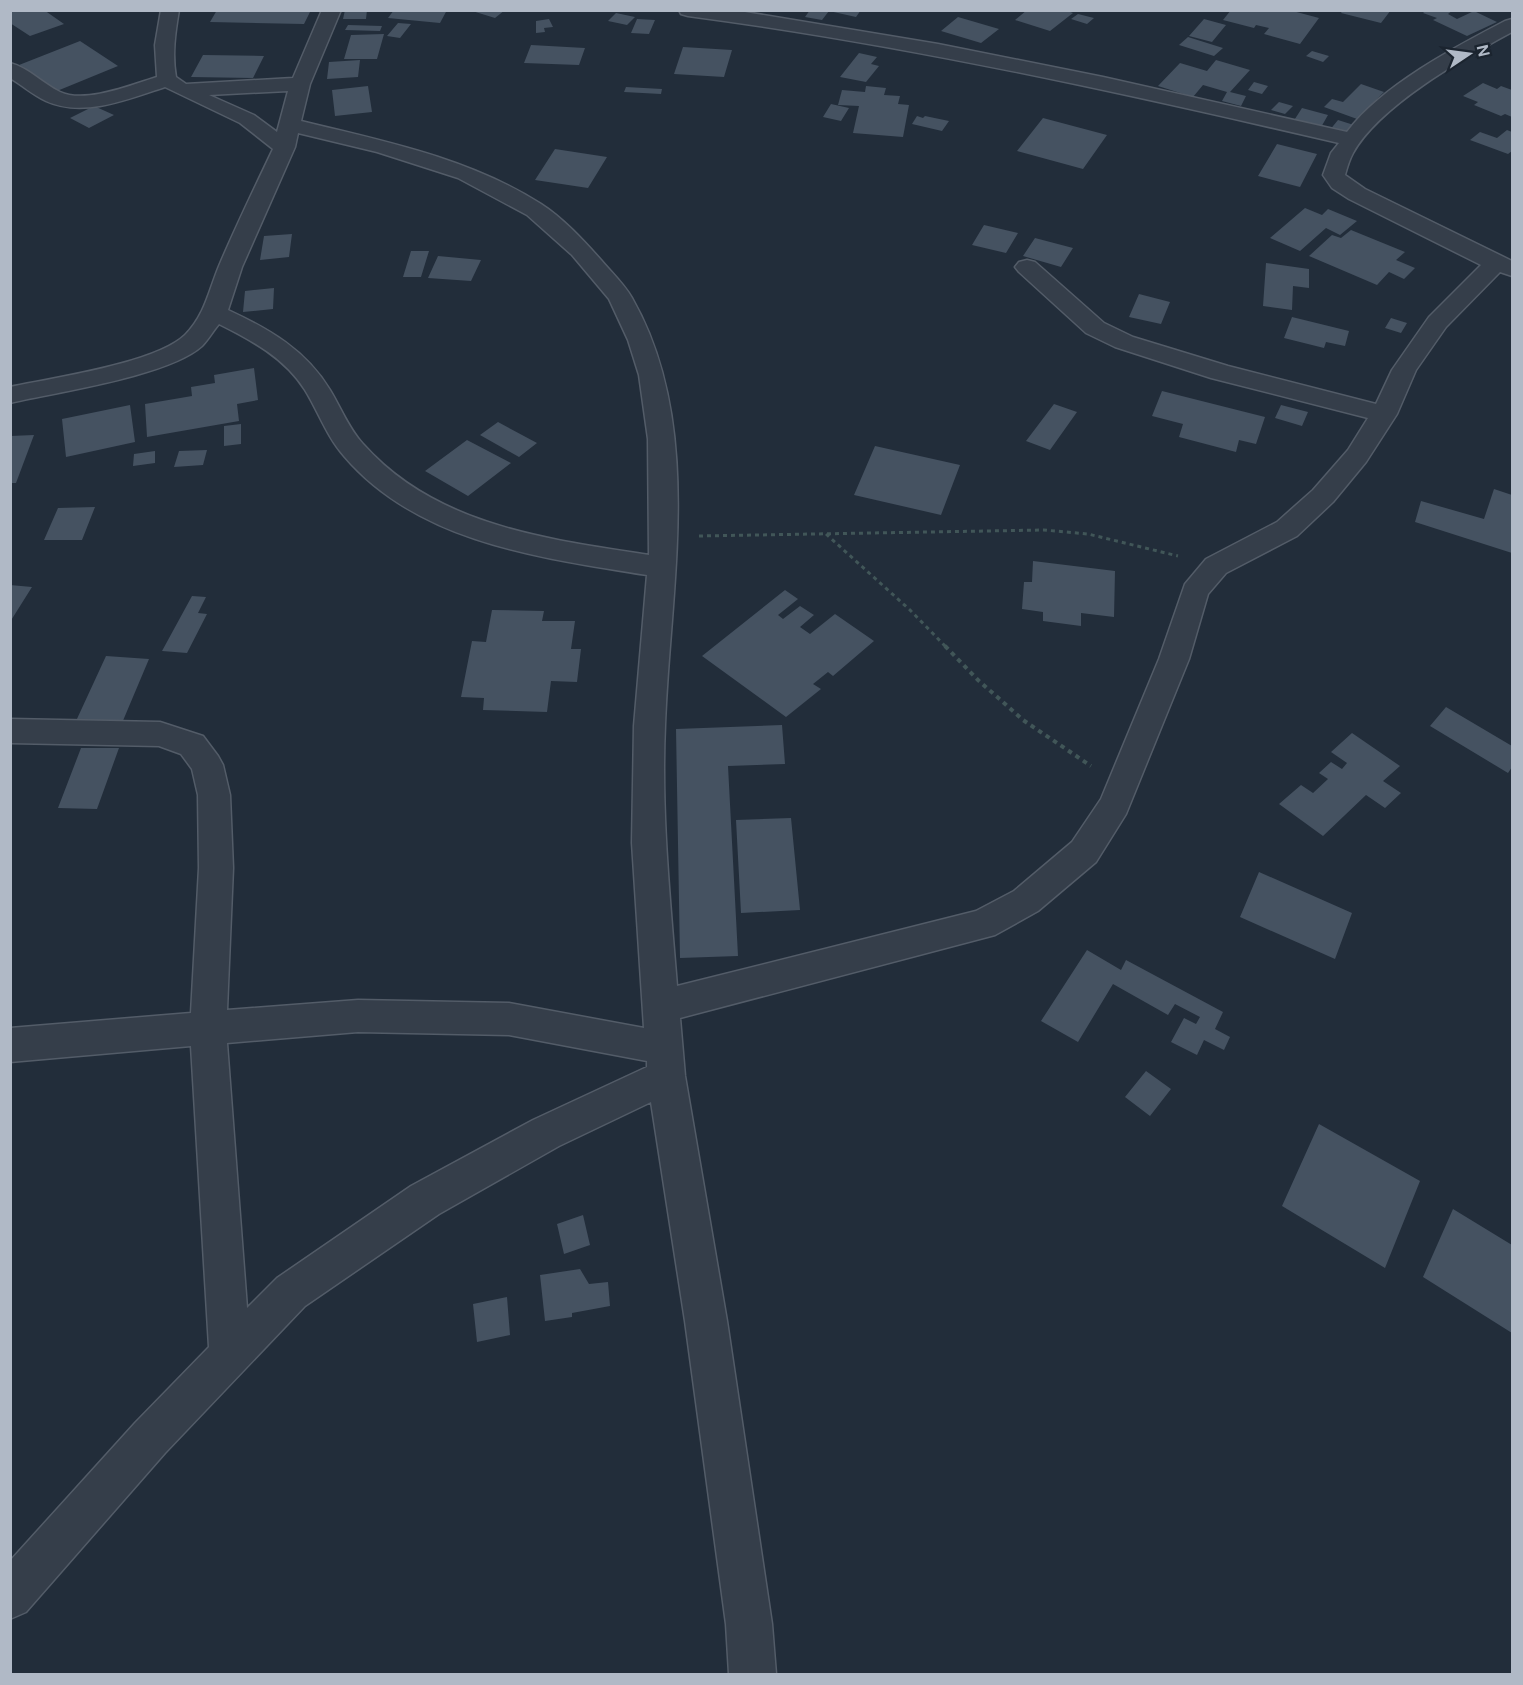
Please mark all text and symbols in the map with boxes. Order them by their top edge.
north arrow [1439,24,1499,84]
text: N [1472,43,1495,59]

